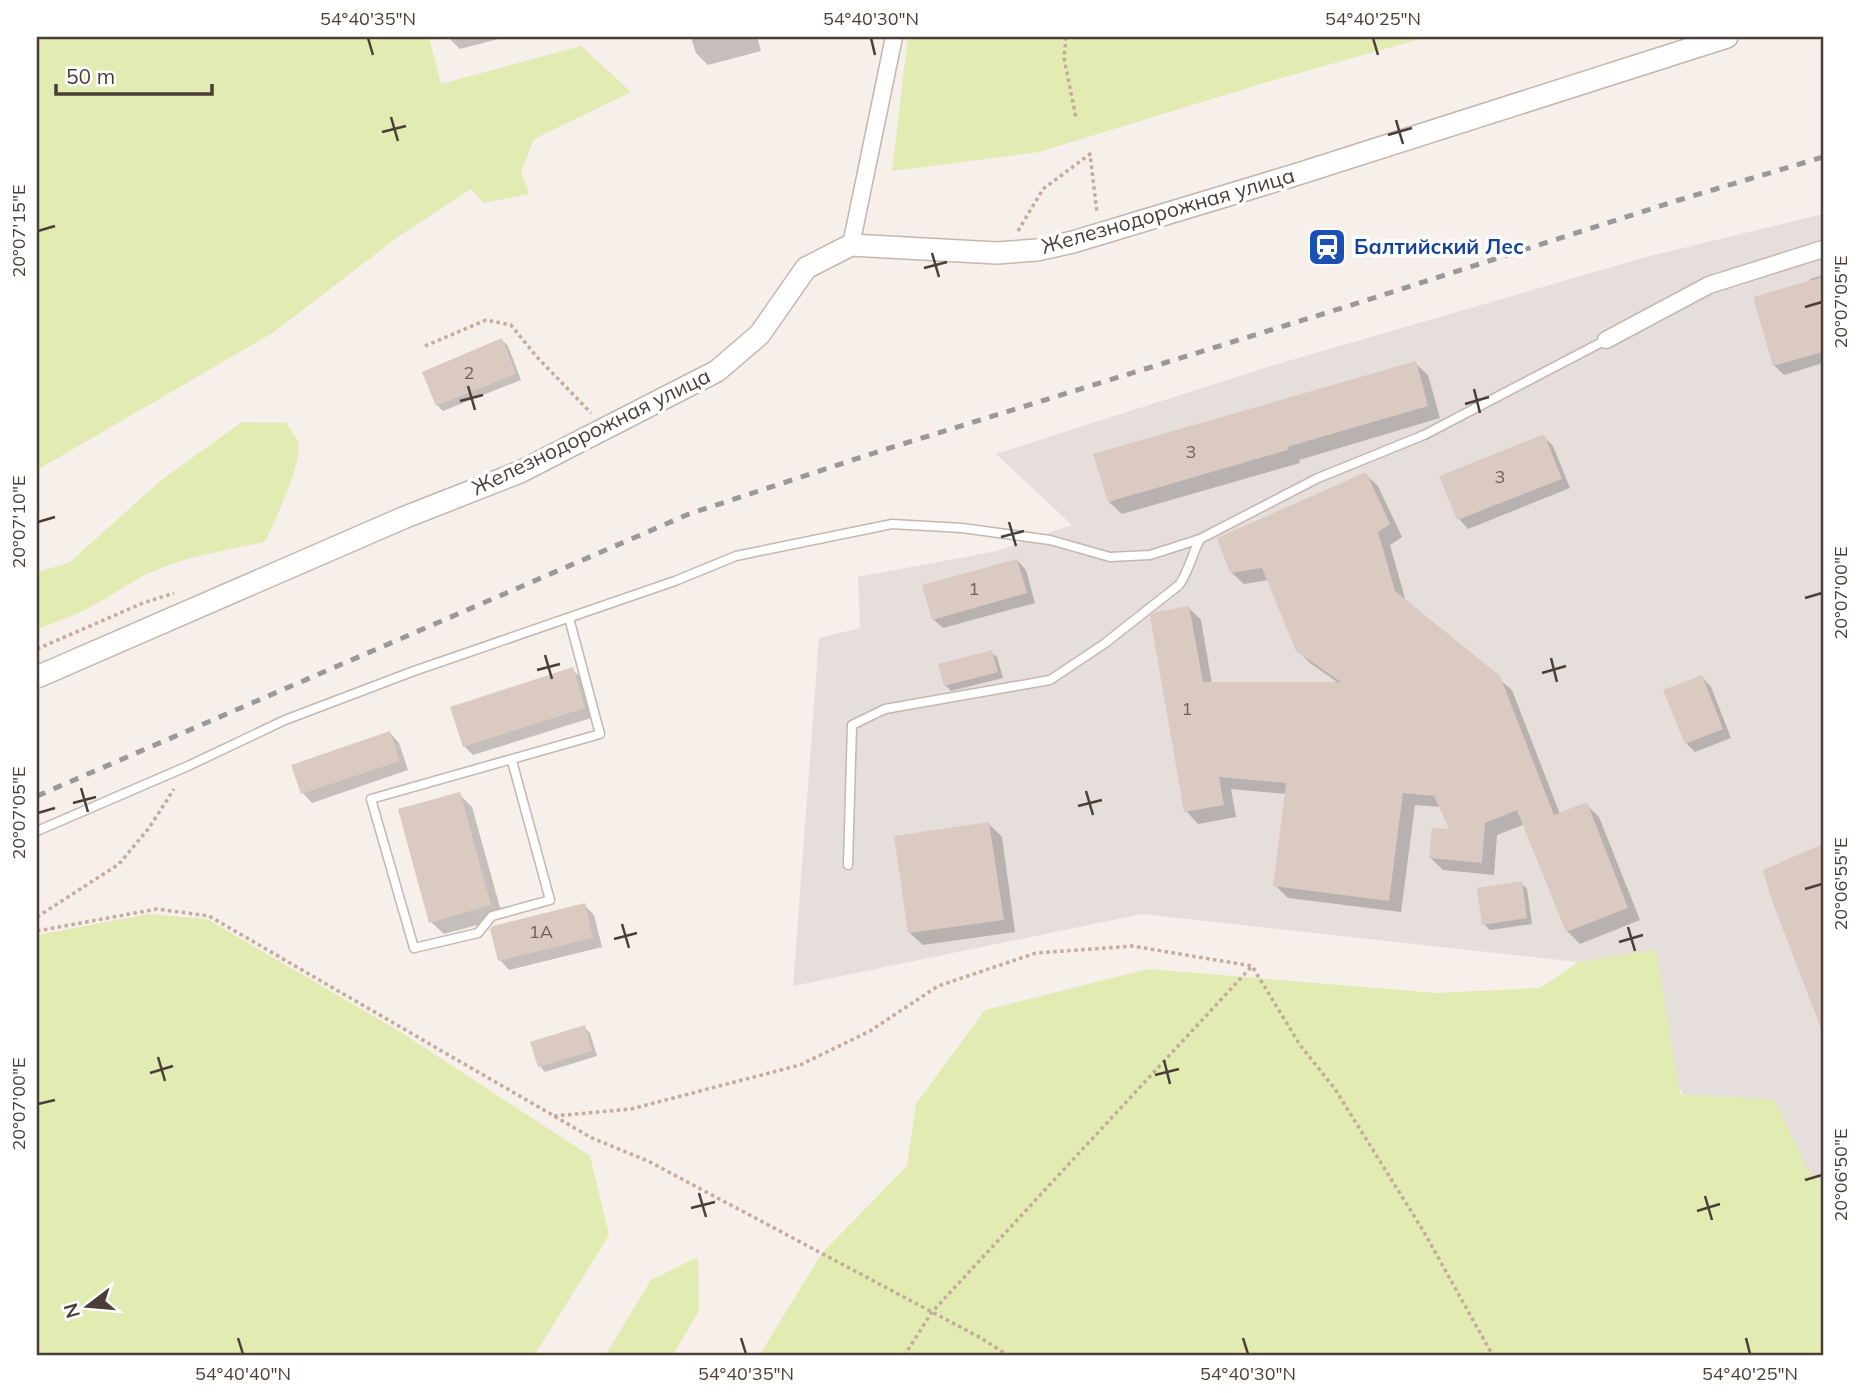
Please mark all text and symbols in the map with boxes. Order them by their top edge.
text: 54°40'35"N [320,7,416,30]
text: 54°40'30"N [823,7,919,30]
text: 54°40'25"N [1325,7,1421,30]
scale bar [56,52,212,96]
text: 50 m [66,63,115,89]
street label: Железнодорожная улица [1038,161,1297,259]
text: 20°07'15"E [7,184,30,278]
station icon: Балтийский Лес [1306,226,1348,268]
place label: Балтийский Лес [1354,233,1524,259]
text: 20°07'05"E [1829,255,1852,349]
house number: 2 [464,361,474,384]
street label: Железнодорожная улица [467,362,714,500]
house number: 3 [1186,440,1196,463]
house number: 3 [1495,465,1505,488]
text: 20°07'10"E [7,475,30,569]
text: 20°07'00"E [1829,546,1852,640]
house number: 1 [969,577,979,600]
house number: 1 [1182,697,1192,720]
text: 20°07'05"E [7,766,30,860]
text: 20°06'55"E [1829,837,1852,931]
house number: 1А [529,920,553,943]
text: 20°07'00"E [7,1057,30,1151]
text: 20°06'50"E [1829,1128,1852,1222]
north arrow [52,1270,122,1340]
text: N [58,1300,85,1321]
text: 54°40'40"N [195,1362,291,1385]
text: 54°40'35"N [698,1362,794,1385]
text: 54°40'30"N [1200,1362,1296,1385]
text: 54°40'25"N [1702,1362,1798,1385]

